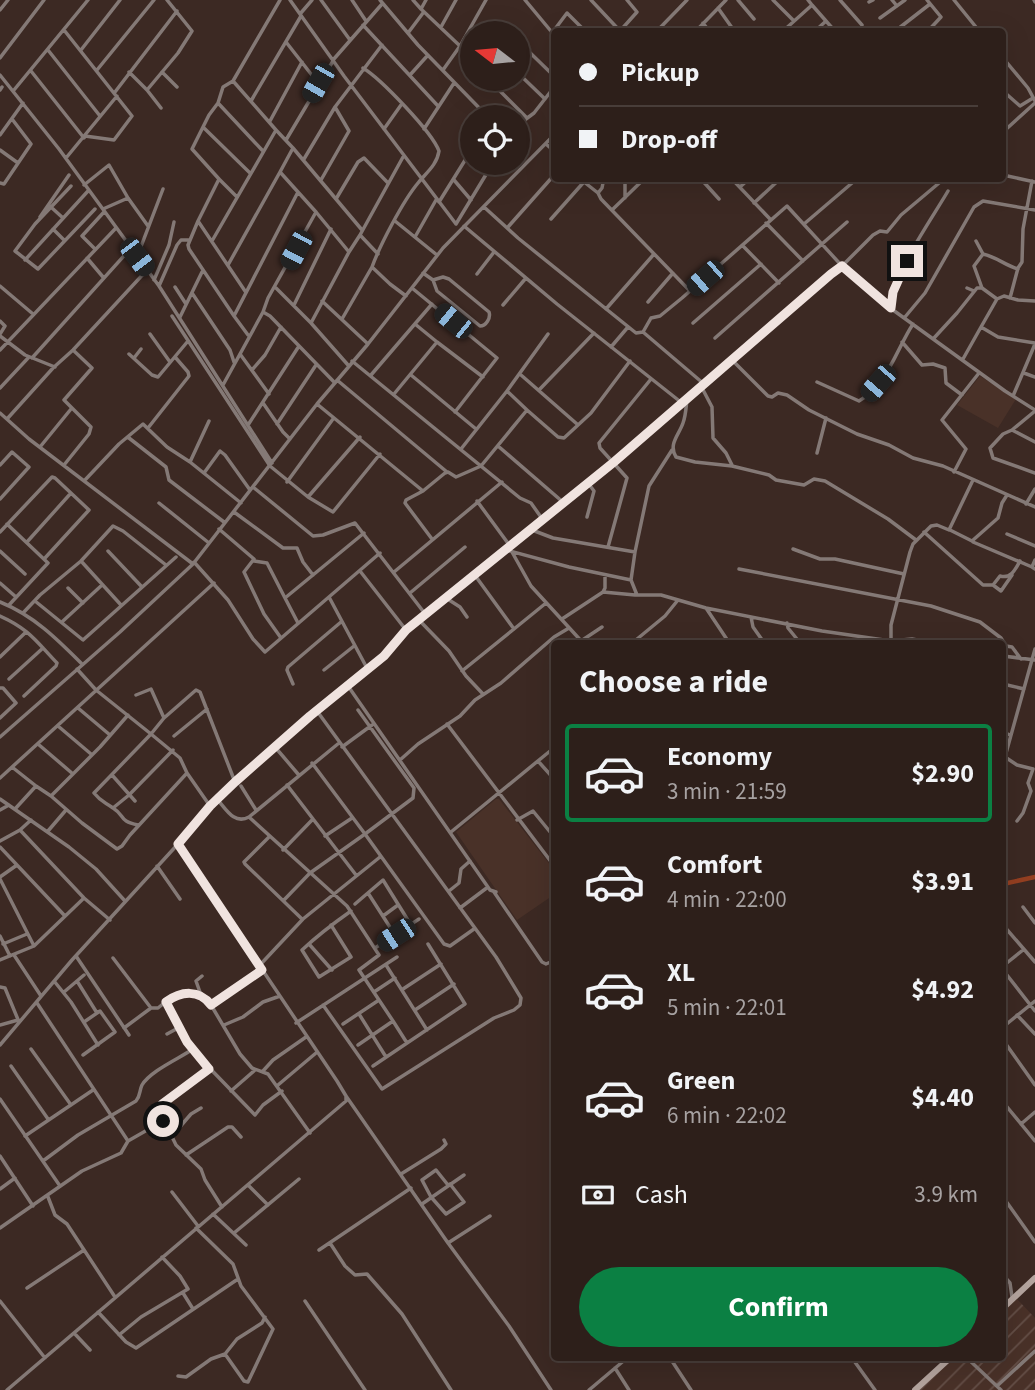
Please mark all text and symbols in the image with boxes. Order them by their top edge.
north arrow [460,21,530,91]
map controls [460,21,530,175]
text: Pickup [621,54,699,91]
car [299,60,338,106]
button: locate [460,105,530,175]
text: Drop-off [621,121,717,158]
car [277,227,316,273]
car [116,234,159,280]
route end [891,245,923,277]
car [683,256,728,300]
car [431,300,476,342]
car [857,360,900,406]
text: Choose a ride [579,659,768,705]
text: Economy [667,738,772,775]
icon: car [583,742,646,805]
text: $2.90 [911,755,974,792]
text: 3 min · 21:59 [667,775,787,808]
text: Comfort [667,846,762,883]
icon: car [583,850,646,913]
text: $3.91 [911,863,974,900]
text: 4 min · 22:00 [667,883,787,916]
car [373,915,420,955]
text: XL [667,954,695,991]
icon: car [583,958,646,1021]
text: $4.92 [911,971,974,1008]
text: 5 min · 22:01 [667,991,787,1024]
text: Green [667,1062,735,1099]
icon: car [583,1066,646,1129]
text: $4.40 [911,1079,974,1116]
text: 6 min · 22:02 [667,1099,787,1132]
route start [147,1105,179,1137]
icon: cash [579,1176,617,1214]
text: Cash [635,1176,688,1213]
text: 3.9 km [914,1178,978,1211]
button: Confirm [579,1267,978,1347]

